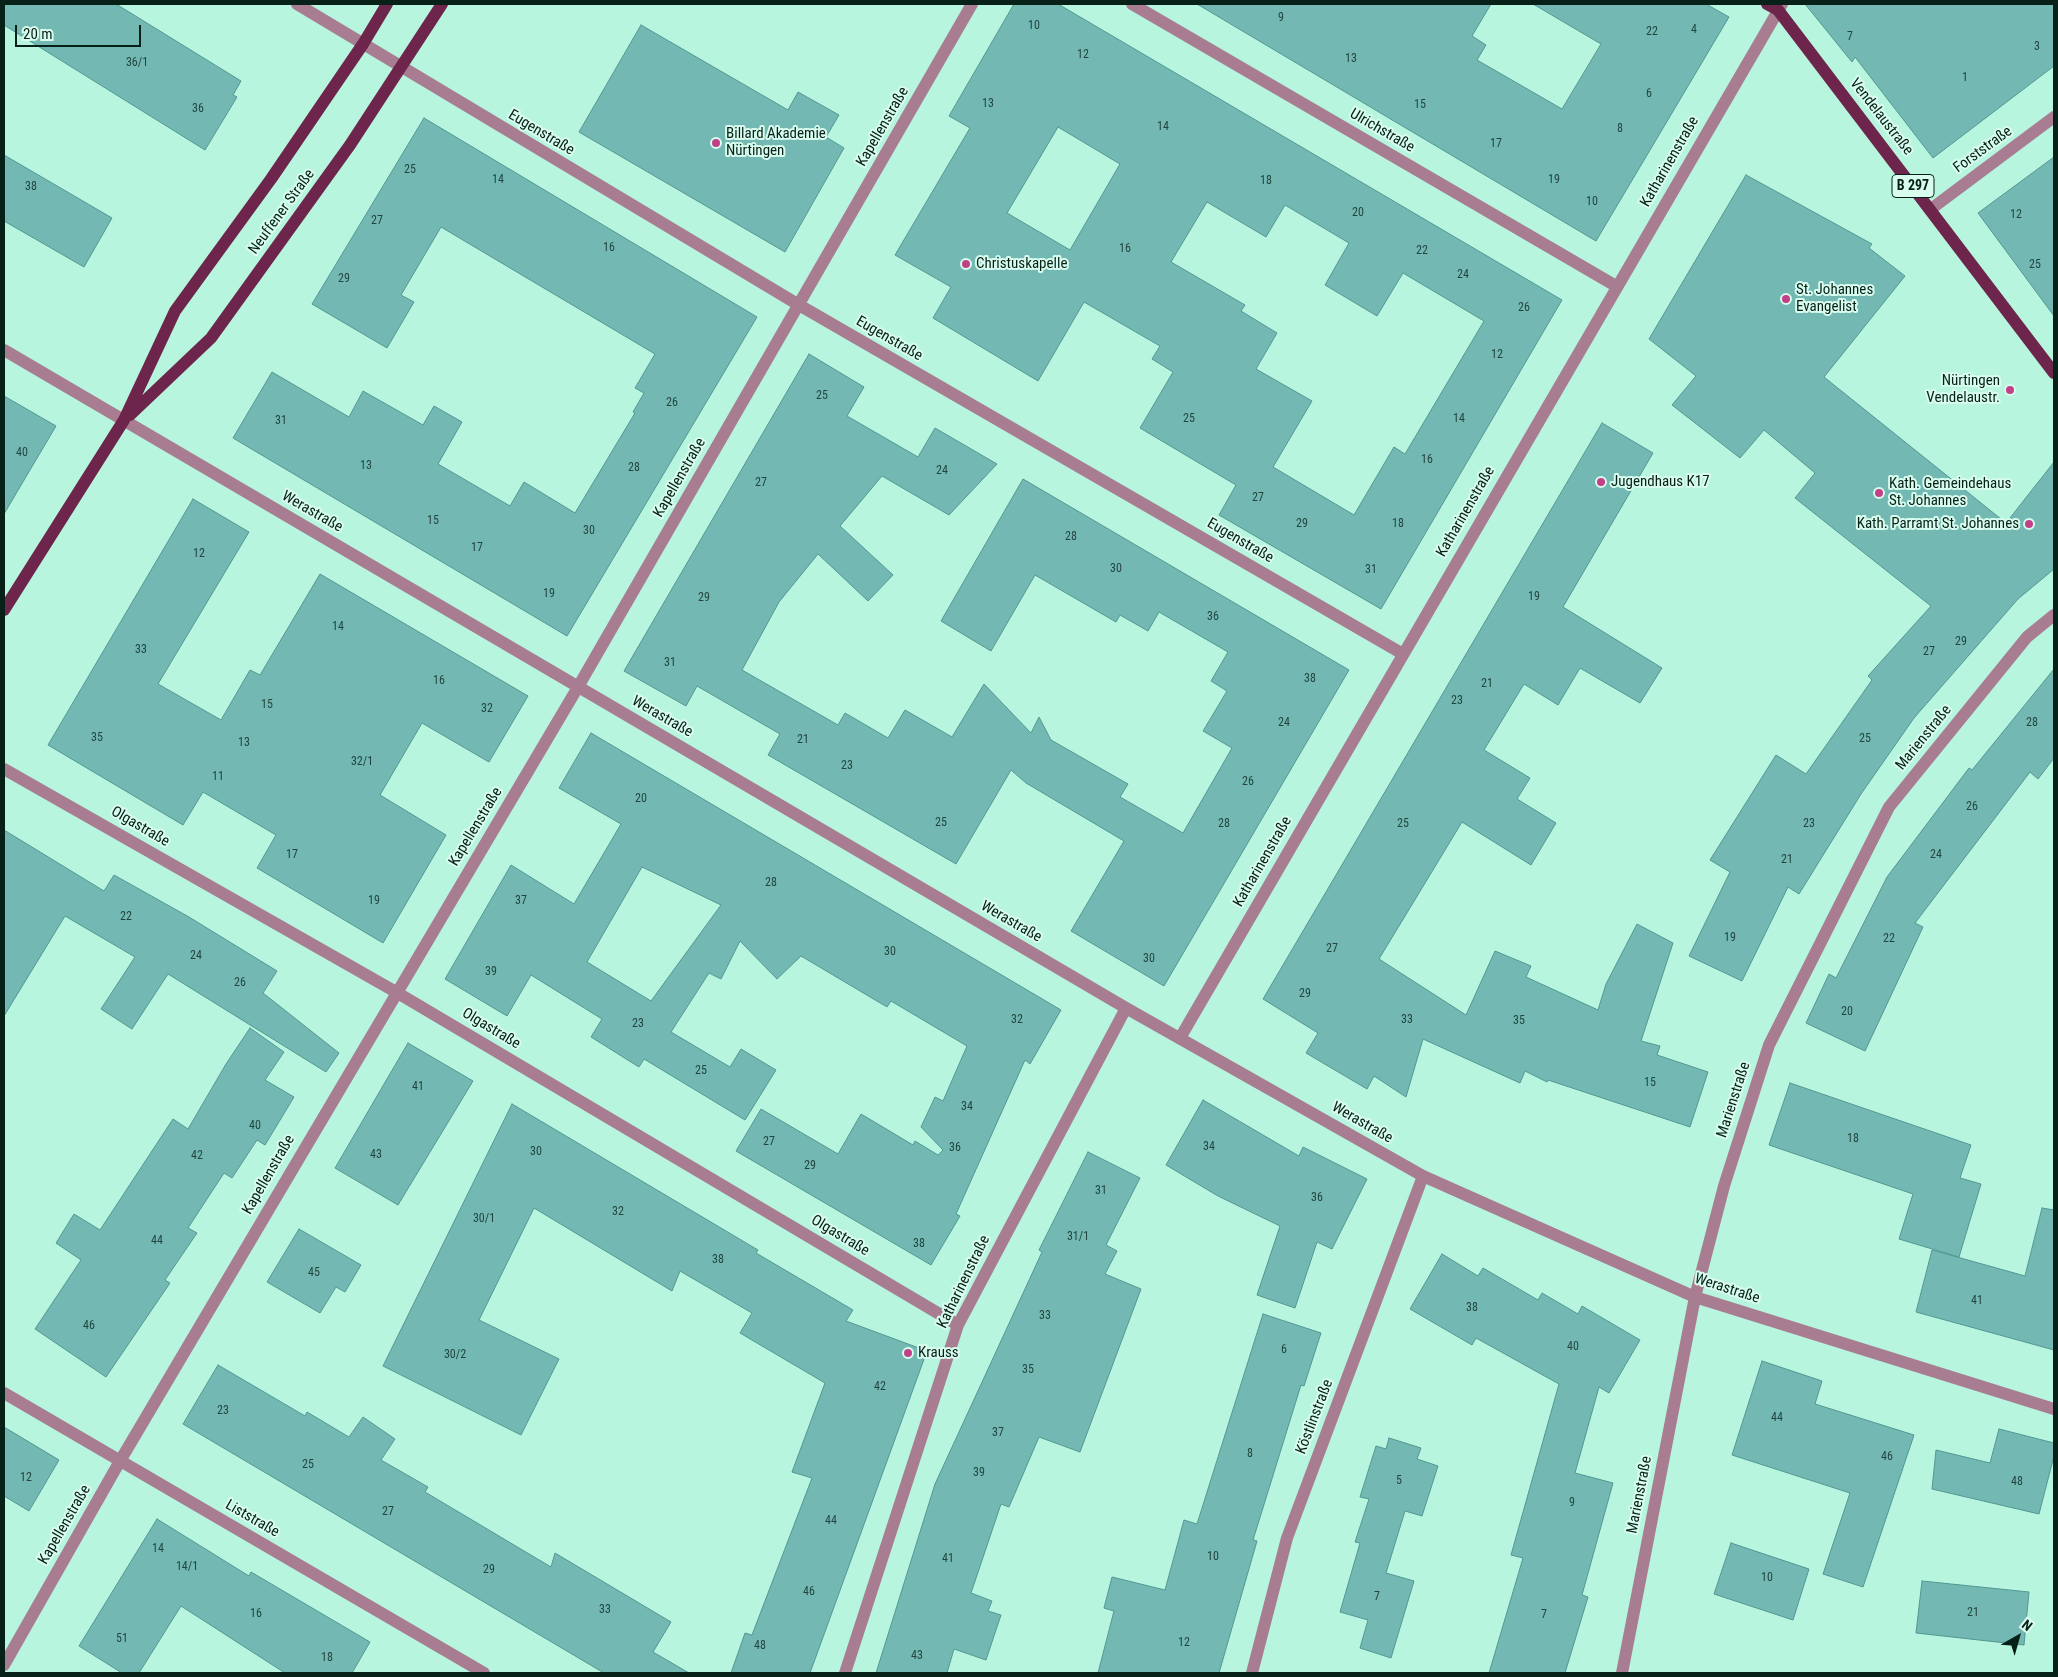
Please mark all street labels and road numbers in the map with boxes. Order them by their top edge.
street label: Vendelaustraße [1845,75,1917,159]
street label: Kapellenstraße [853,84,913,170]
street label: Ulrichstraße [1346,105,1418,157]
street label: Eugenstraße [505,106,577,160]
street label: Katharinenstraße [1637,114,1703,210]
street label: Forststraße [1950,123,2016,177]
street label: Neuffener Straße [245,166,319,258]
road number: B 297 [1892,175,1934,198]
street label: Eugenstraße [853,313,925,365]
street label: Kapellenstraße [650,435,710,521]
street label: Katharinenstraße [1433,464,1499,560]
street label: Werastraße [278,487,346,537]
street label: Eugenstraße [1204,515,1276,567]
street label: Werastraße [628,692,696,742]
street label: Marienstraße [1892,702,1956,774]
street label: Kapellenstraße [445,784,507,870]
street label: Olgastraße [108,803,172,851]
street label: Katharinenstraße [1230,814,1296,910]
street label: Werastraße [977,897,1045,947]
street label: Olgastraße [459,1005,523,1053]
street label: Marienstraße [1713,1060,1755,1140]
street label: Werastraße [1328,1098,1396,1148]
street label: Kapellenstraße [239,1132,299,1218]
street label: Olgastraße [808,1212,872,1260]
street label: Katharinenstraße [934,1232,994,1332]
street label: Werastraße [1692,1270,1762,1308]
street label: Köstlinstraße [1293,1377,1337,1457]
street label: Marienstraße [1624,1455,1656,1535]
street label: Kapellenstraße [35,1482,95,1568]
street label: Liststraße [222,1496,282,1542]

